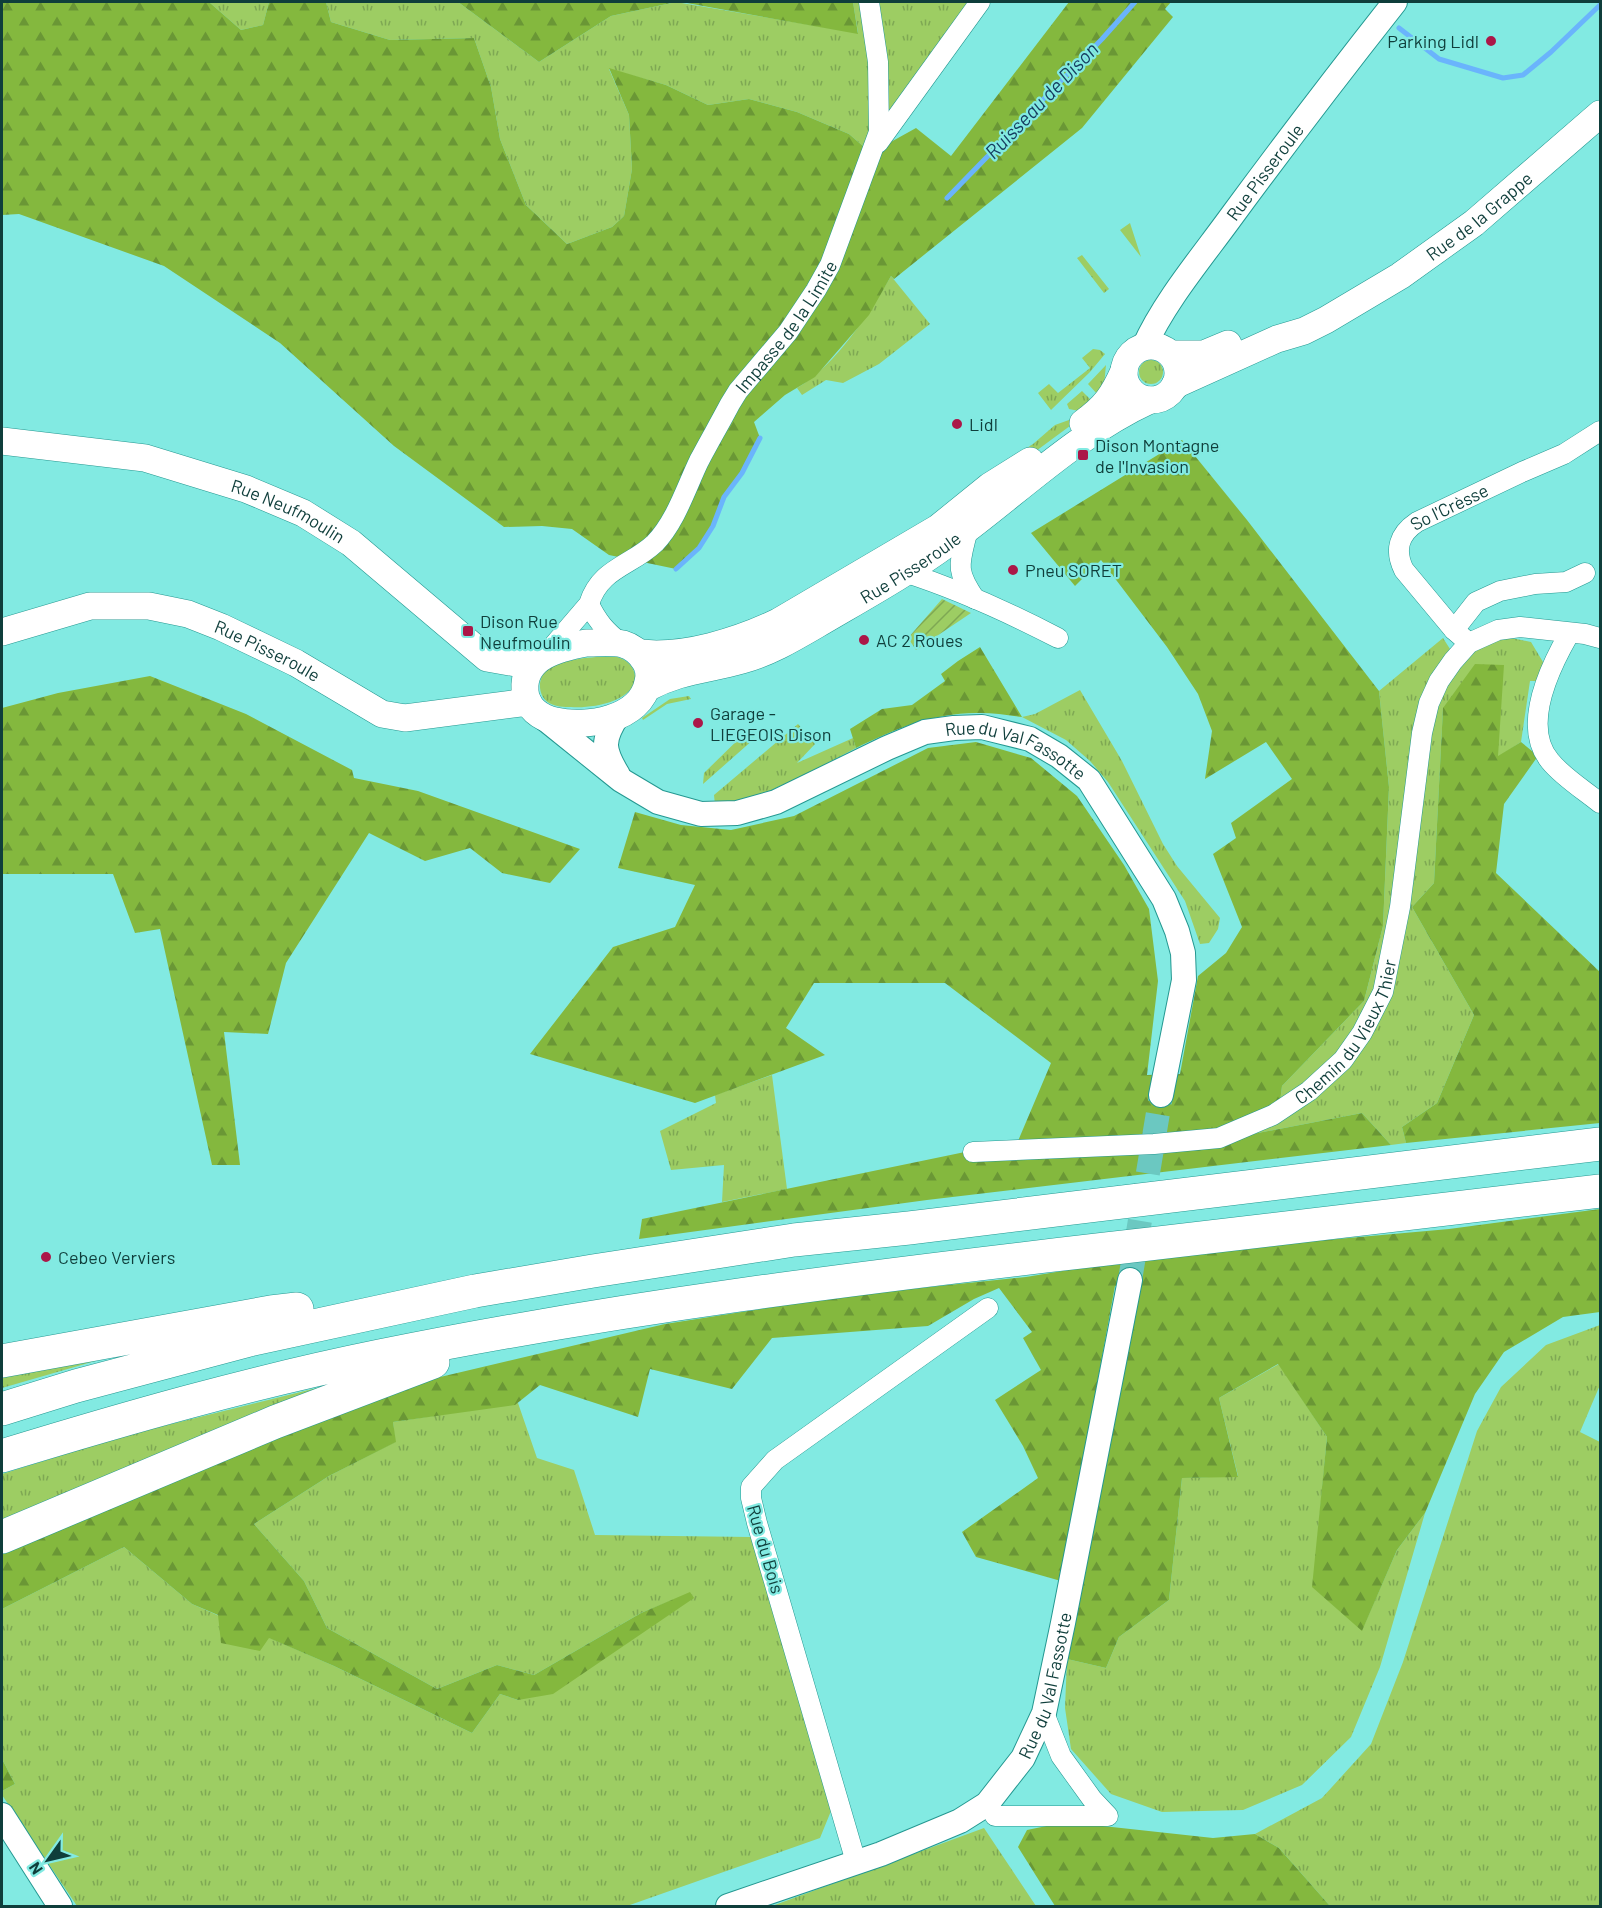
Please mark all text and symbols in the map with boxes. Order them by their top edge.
place label: Parking Lidl [1387,30,1479,52]
marker: Parking Lidl [1484,34,1498,48]
water label: Ruisseau de Dison [979,37,1103,163]
street label: Rue Pisseroule [1221,119,1308,225]
street label: Rue de la Grappe [1421,167,1537,265]
street label: Impasse de la Limite [730,256,842,397]
place label: Lidl [969,413,998,435]
marker: Lidl [950,417,964,431]
place label: Dison Montagne de l'Invasion [1095,434,1219,477]
marker: Dison Montagne de l'Invasion [1076,448,1090,462]
street label: Rue Neufmoulin [229,474,349,548]
street label: So l'Crèsse [1405,479,1492,535]
street label: Rue Pisseroule [856,527,965,608]
place label: Pneu SORET [1025,559,1122,581]
marker: Pneu SORET [1006,563,1020,577]
place label: Dison Rue Neufmoulin [480,610,570,653]
street label: Rue Pisseroule [212,615,324,686]
marker: Dison Rue Neufmoulin [461,624,475,638]
place label: AC 2 Roues [876,629,963,651]
marker: AC 2 Roues [857,633,871,647]
place label: Garage - LIEGEOIS Dison [710,702,832,745]
marker: Garage - LIEGEOIS Dison [691,716,705,730]
street label: Rue du Val Fassotte [944,716,1091,784]
street label: Chemin du Vieux Thier [1290,957,1400,1109]
place label: Cebeo Verviers [58,1246,175,1268]
marker: Cebeo Verviers [39,1250,53,1264]
street label: Rue du Bois [743,1502,789,1596]
street label: Rue du Val Fassotte [1013,1610,1076,1762]
north arrow [18,1830,78,1890]
text: N [24,1859,46,1878]

